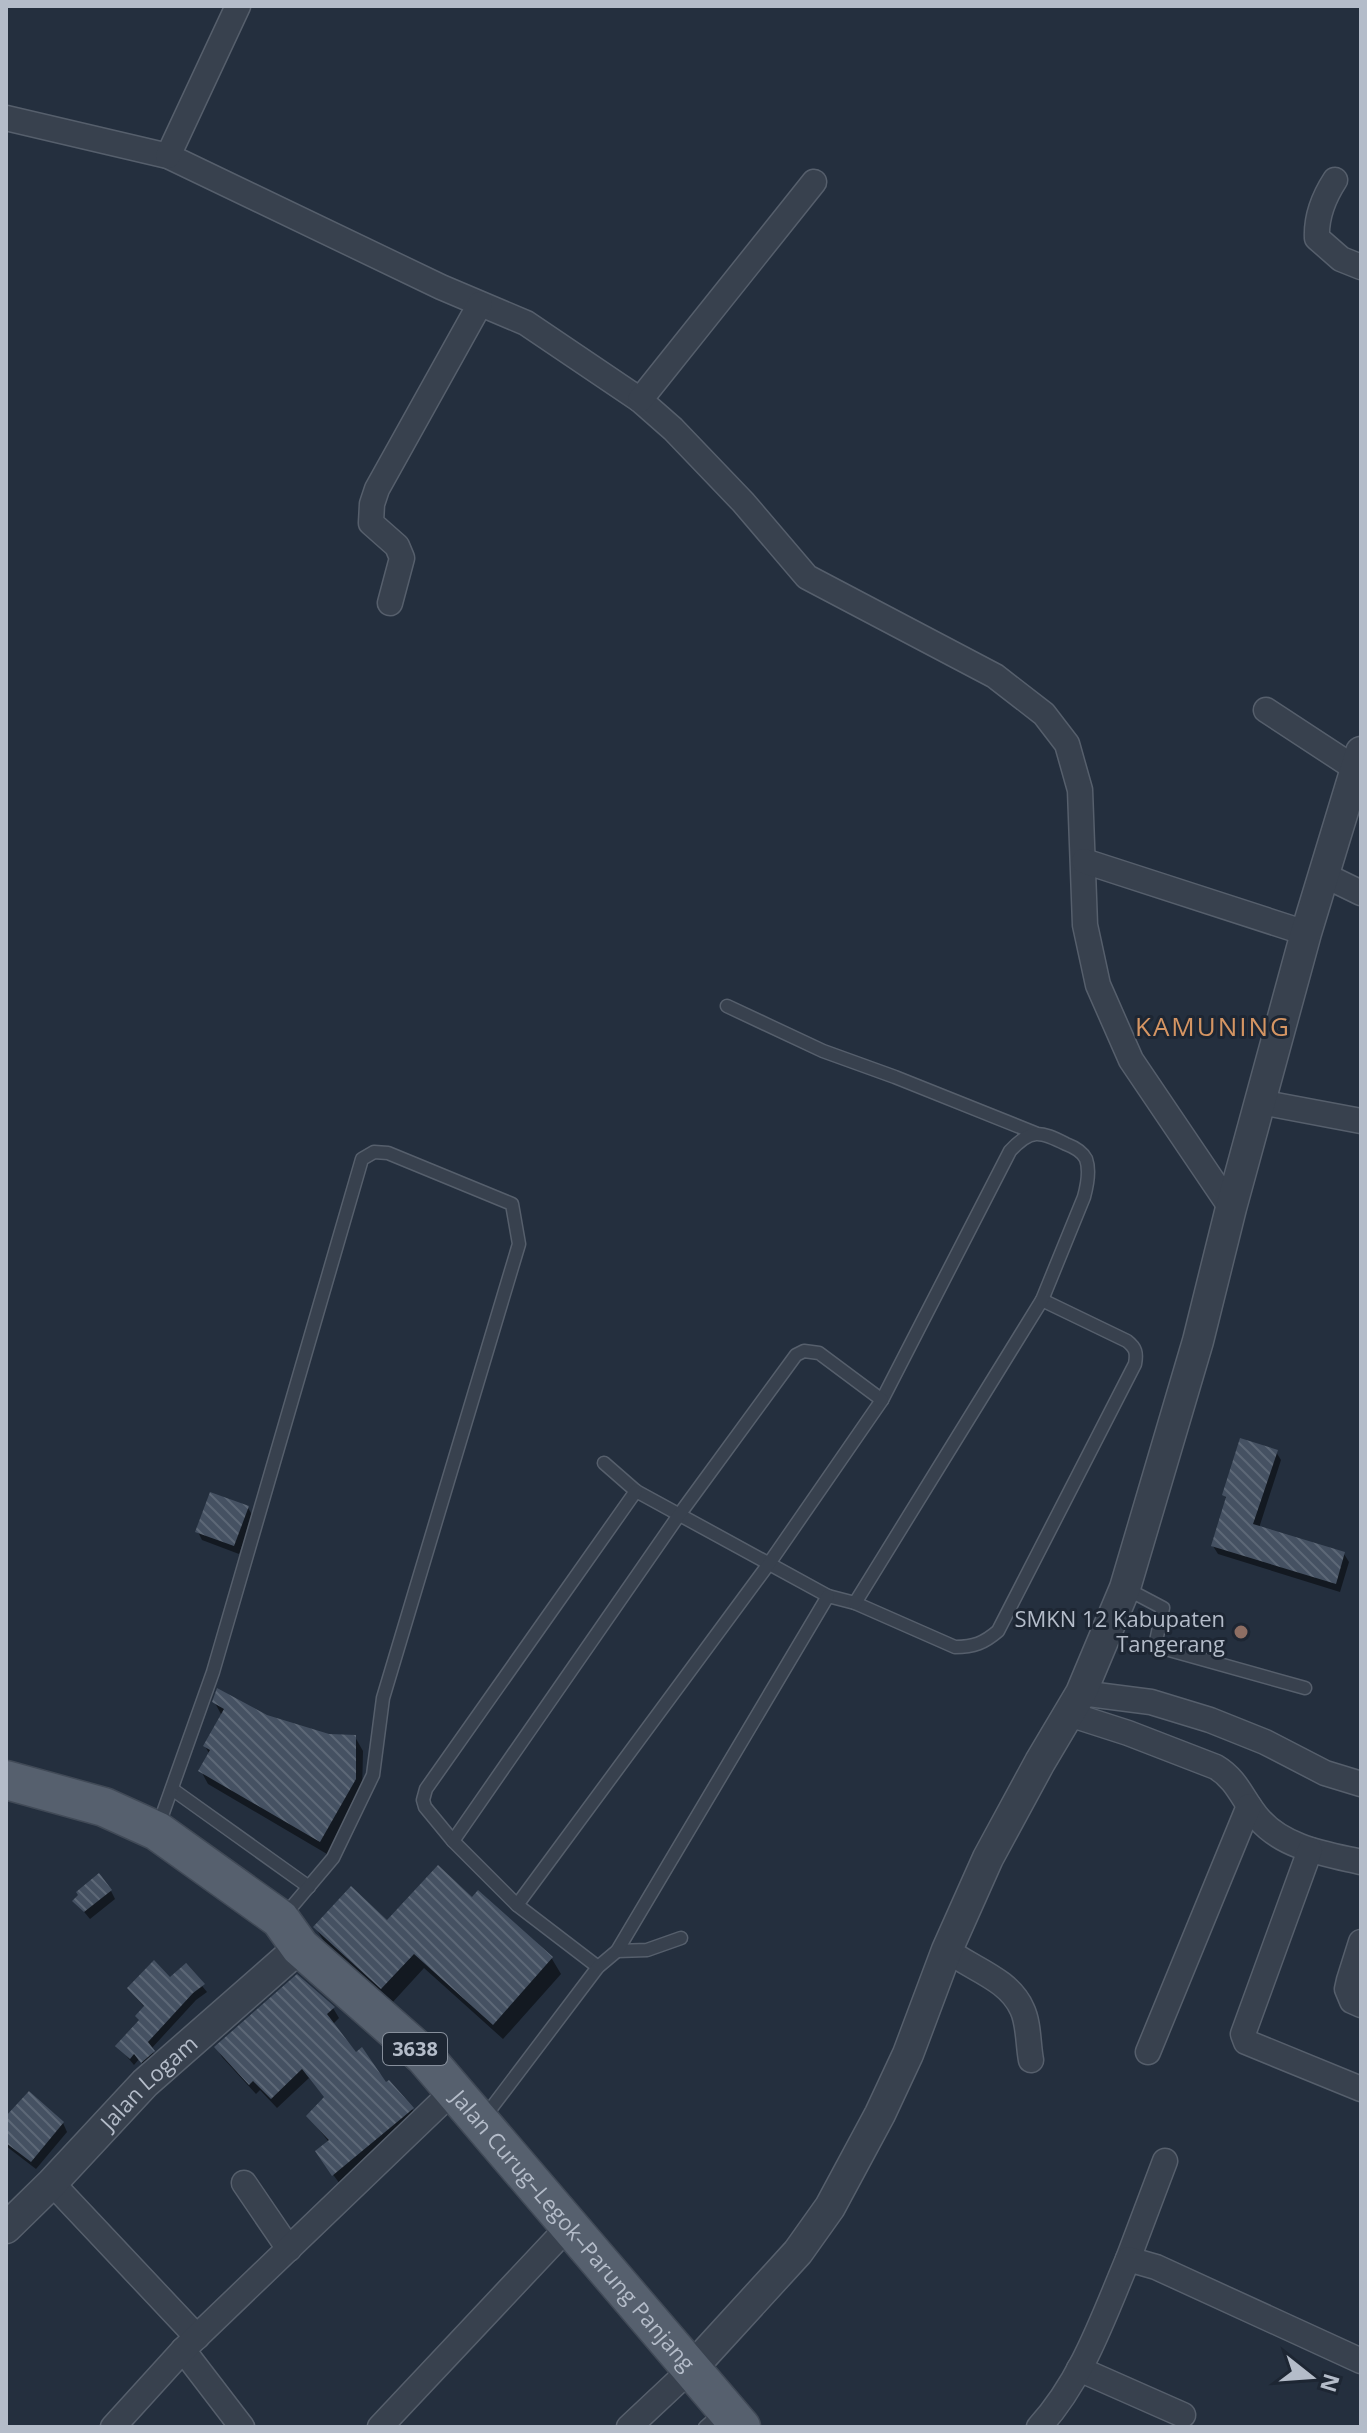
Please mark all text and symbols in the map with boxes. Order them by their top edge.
district label: KAMUNING [1135,1008,1291,1044]
place label: SMKN 12 Kabupaten Tangerang [1015,1603,1225,1658]
marker: SMKN 12 Kabupaten Tangerang [1232,1623,1250,1641]
street label: Jalan Logam [92,2028,203,2137]
road number: 3638 [383,2033,447,2065]
street label: Jalan Curug–Legok–Parung Panjang [444,2081,702,2377]
north arrow [1271,2337,1351,2417]
text: N [1314,2370,1348,2396]

